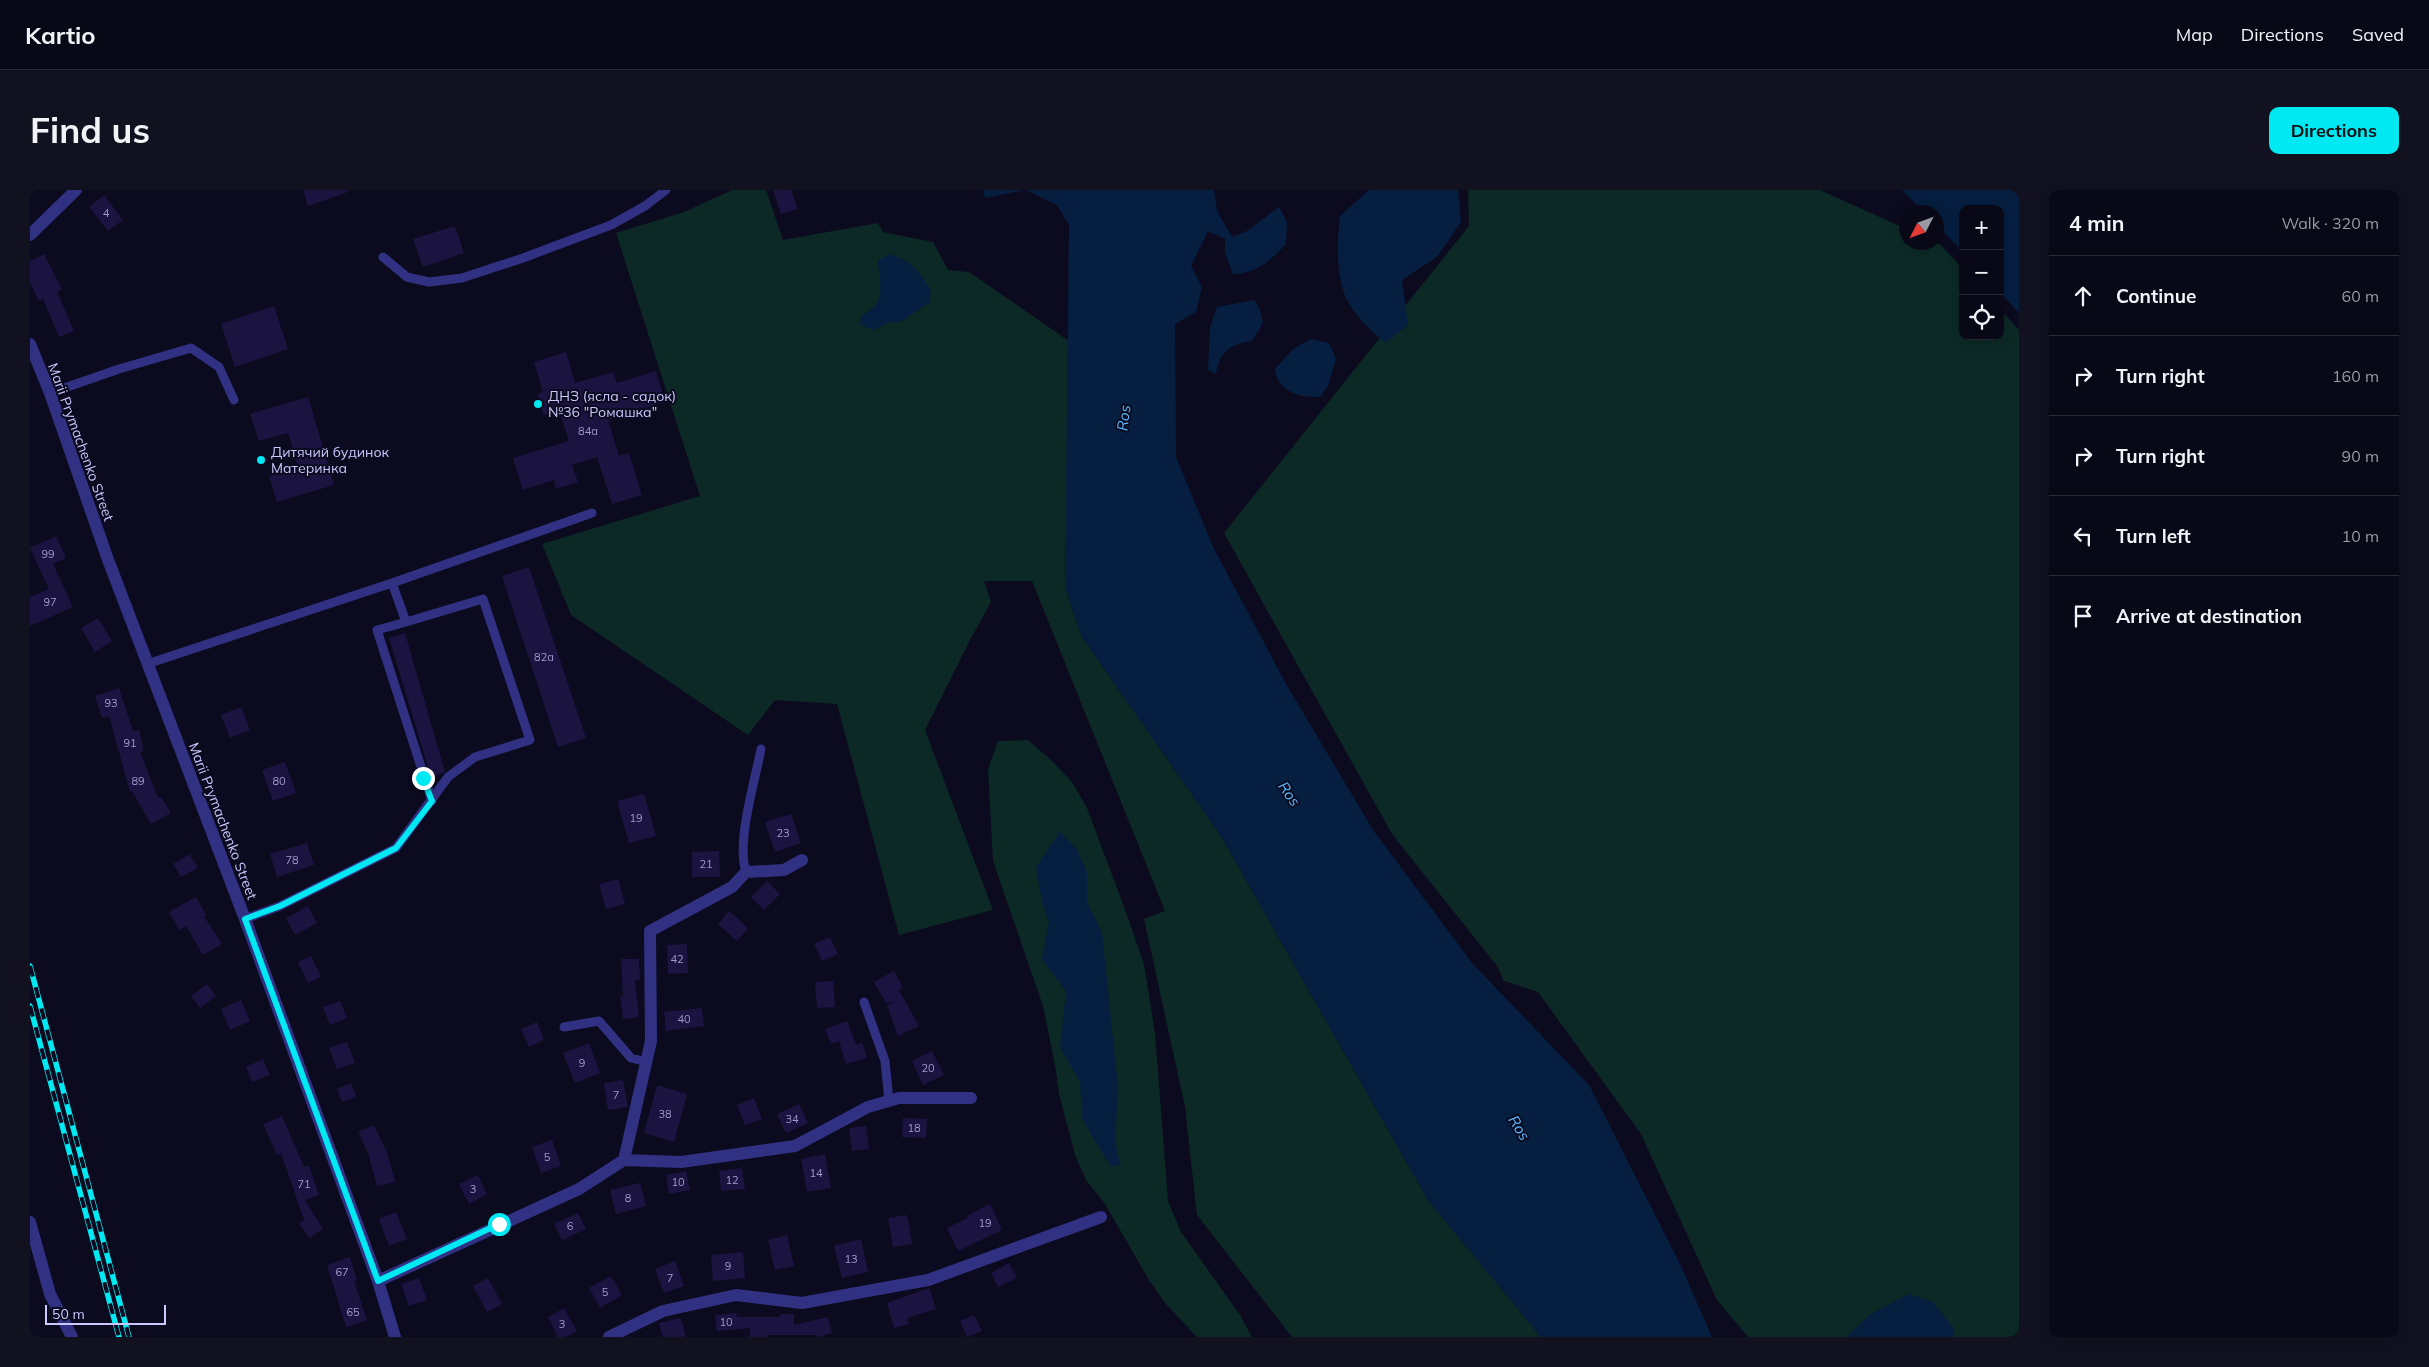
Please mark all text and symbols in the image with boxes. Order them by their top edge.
text: Kartio [25,20,96,50]
text: Map [2176,23,2213,46]
text: Directions [2241,23,2324,46]
text: Saved [2352,23,2404,46]
button: Directions [2269,107,2399,154]
text: Find us [30,108,150,152]
north arrow [1899,205,1944,250]
map controls [1959,205,2004,340]
button: + [1959,205,2004,250]
house number: 4 [103,206,110,220]
text: 4 min [2069,210,2124,236]
text: Walk · 320 m [2281,213,2379,233]
button: − [1959,250,2004,295]
icon: ahead [2069,282,2097,310]
text: Continue [2116,284,2196,308]
text: 60 m [2342,286,2379,306]
button: locate [1959,295,2004,340]
street label: Marii Prymachenko Street [44,361,118,524]
icon: right [2069,362,2097,390]
text: Turn right [2116,364,2205,388]
text: 160 m [2332,366,2379,386]
place label: ДНЗ (ясла - садок) №36 "Ромашка" [548,387,676,421]
marker: ДНЗ (ясла - садок) №36 "Ромашка" [532,398,544,410]
water label: Ros [1112,404,1135,432]
house number: 84а [578,424,598,438]
icon: right [2069,442,2097,470]
place label: Дитячий будинок Материнка [271,443,390,477]
text: Turn right [2116,444,2205,468]
text: 90 m [2342,446,2379,466]
marker: Дитячий будинок Материнка [255,454,267,466]
icon: left [2069,522,2097,550]
text: Turn left [2116,524,2191,548]
text: 10 m [2342,526,2379,546]
house number: 99 [41,547,55,561]
house number: 97 [43,595,57,609]
icon: arrive [2069,602,2097,630]
text: Arrive at destination [2116,604,2302,628]
house number: 82а [534,650,554,664]
house number: 93 [104,696,118,710]
house number: 91 [123,736,137,750]
street label: Marii Prymachenko Street [185,740,261,902]
route end [412,767,435,790]
house number: 89 [131,774,145,788]
house number: 80 [272,774,286,788]
water label: Ros [1274,778,1305,810]
house number: 19 [629,811,643,825]
house number: 23 [776,826,790,840]
house number: 78 [285,853,299,867]
house number: 21 [699,857,713,871]
house number: 42 [670,952,684,966]
house number: 40 [677,1012,691,1026]
house number: 9 [579,1056,585,1070]
house number: 20 [921,1061,935,1075]
house number: 7 [613,1088,619,1102]
house number: 38 [658,1107,672,1121]
house number: 34 [785,1112,799,1126]
water label: Ros [1504,1112,1534,1144]
house number: 18 [907,1121,921,1135]
house number: 5 [544,1150,551,1164]
house number: 14 [809,1166,823,1180]
house number: 12 [725,1173,739,1187]
house number: 10 [671,1175,685,1189]
house number: 71 [297,1177,311,1191]
house number: 3 [470,1182,476,1196]
house number: 8 [625,1191,632,1205]
route start [488,1213,511,1236]
house number: 19 [978,1216,992,1230]
house number: 6 [567,1219,574,1233]
house number: 13 [844,1252,858,1266]
house number: 9 [725,1259,731,1273]
house number: 67 [335,1265,349,1279]
house number: 7 [667,1271,673,1285]
house number: 5 [602,1285,609,1299]
scale bar [45,1302,166,1325]
text: 50 m [52,1305,85,1323]
house number: 65 [346,1305,360,1319]
house number: 10 [719,1315,733,1329]
house number: 3 [559,1317,565,1331]

